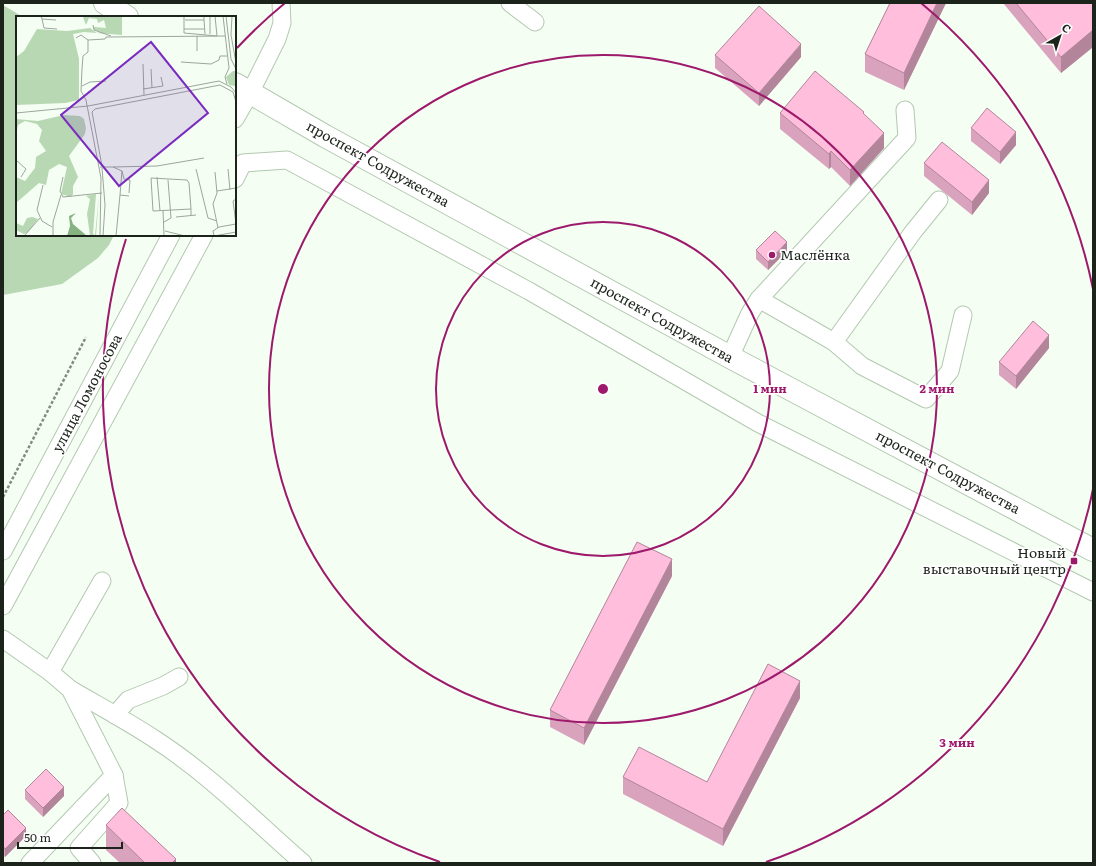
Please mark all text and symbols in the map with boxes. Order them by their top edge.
inset map [16,16,236,236]
north arrow [1040,16,1080,56]
text: С [1059,19,1075,36]
street label: проспект Содружества [303,115,454,211]
place label: Маслёнка [780,244,850,264]
marker: Маслёнка [767,250,777,260]
street label: проспект Содружества [587,271,738,367]
street label: улица Ломоносова [46,329,126,455]
text: 1 мин [753,379,787,397]
text: 2 мин [919,379,955,397]
centre of rings [596,382,610,396]
street label: проспект Содружества [873,425,1025,518]
place label: Новый выставочный центр [923,542,1066,578]
marker: Новый выставочный центр [1069,556,1079,566]
text: 3 мин [939,733,975,751]
scale bar [18,824,122,850]
text: 50 m [24,828,51,846]

